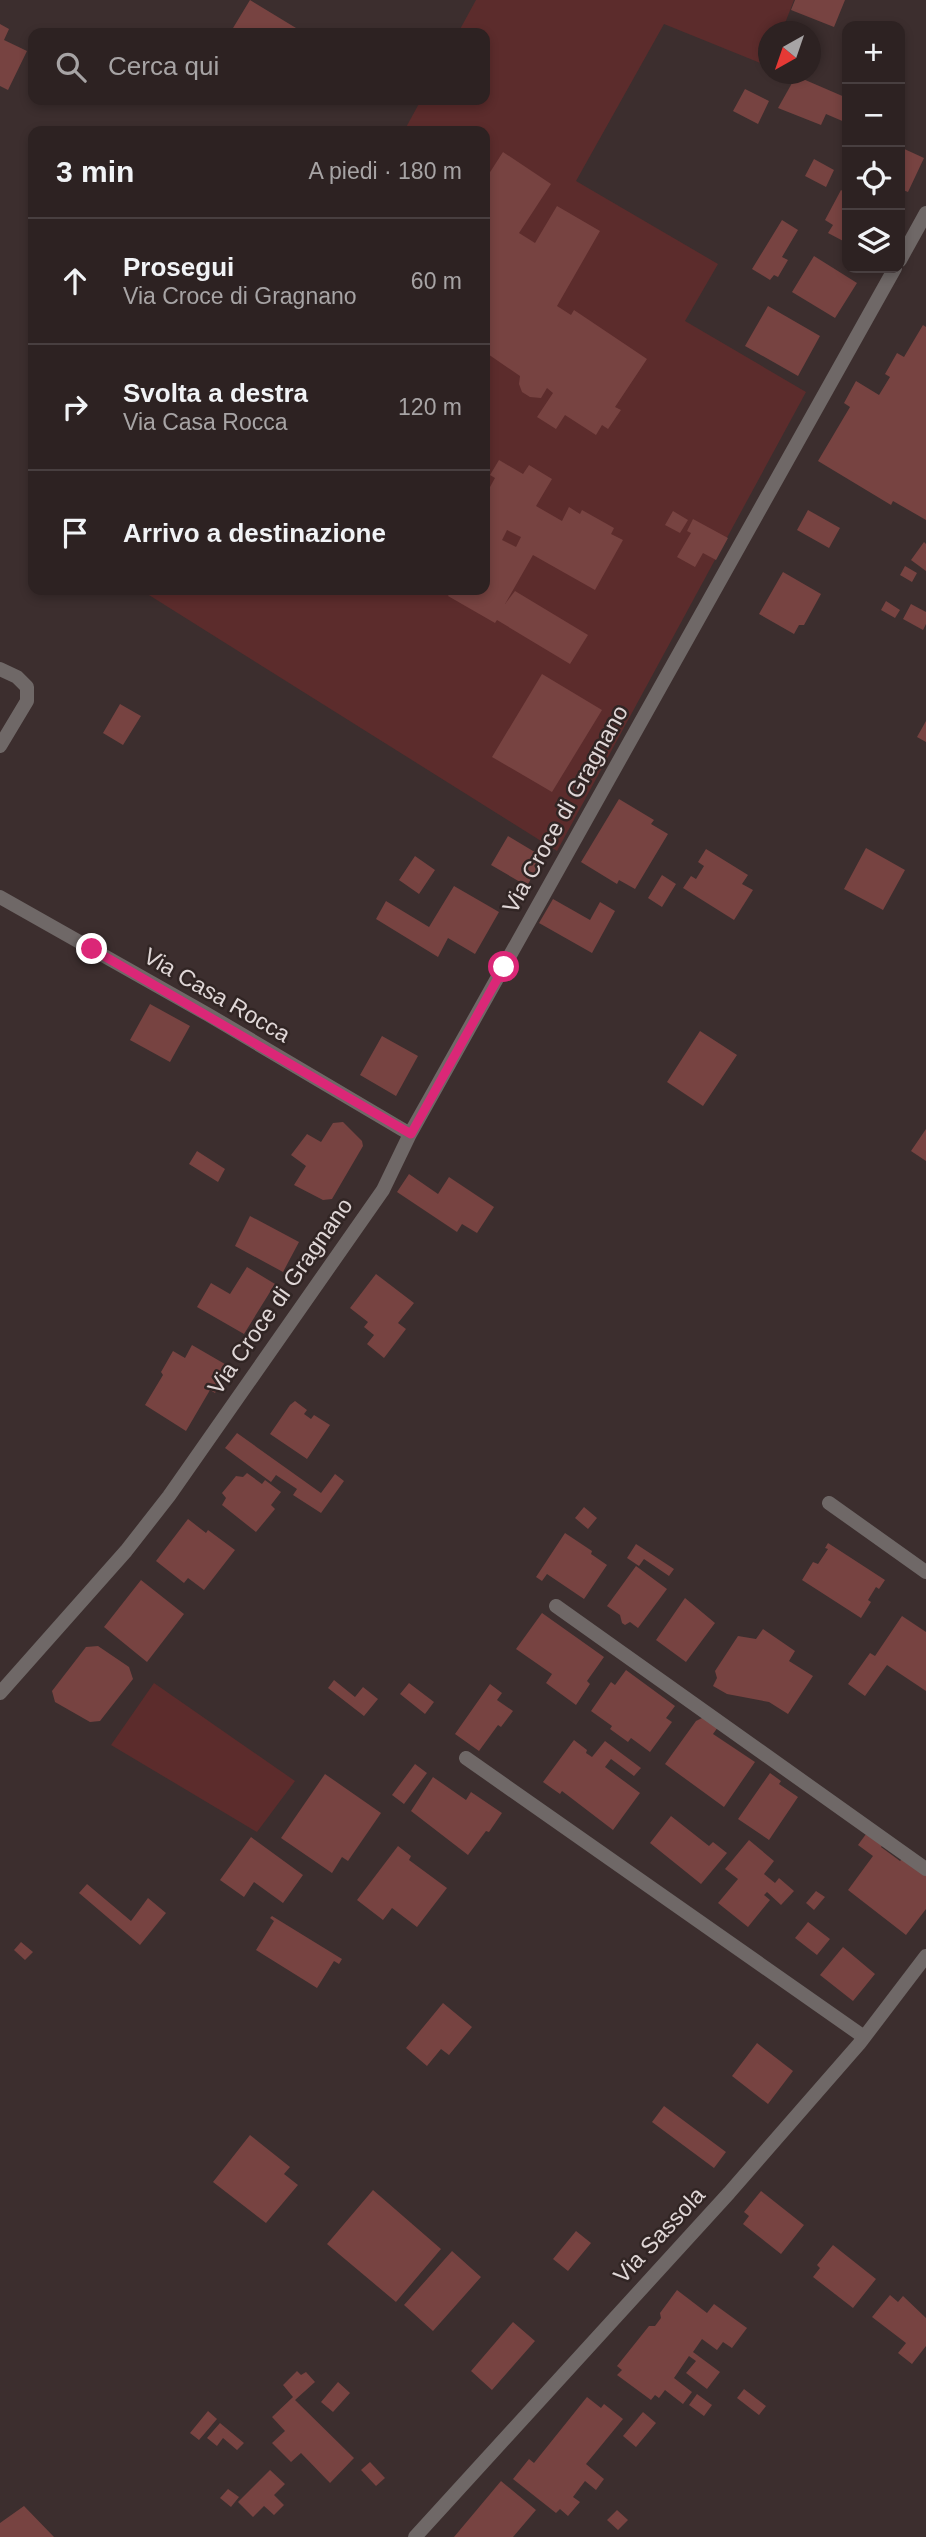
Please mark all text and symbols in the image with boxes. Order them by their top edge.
north arrow [758,21,821,84]
map controls [842,21,905,273]
button: + [842,21,905,84]
search box [28,28,490,105]
icon: search [52,48,90,86]
text: Cerca qui [108,51,219,81]
button: − [842,84,905,147]
button: locate [842,147,905,210]
text: 3 min [56,155,134,188]
text: A piedi · 180 m [309,158,462,184]
button: layers [842,210,905,273]
text: Prosegui [123,252,234,282]
icon: ahead [56,262,94,300]
text: 60 m [411,268,462,294]
text: Via Croce di Gragnano [123,283,357,309]
text: Svolta a destra [123,378,308,408]
icon: right [56,388,94,426]
text: 120 m [398,394,462,420]
text: Via Casa Rocca [123,409,288,435]
icon: arrive [56,514,94,552]
text: Arrivo a destinazione [123,518,386,548]
street label: Via Croce di Gragnano [497,701,633,917]
route end [76,933,107,964]
street label: Via Casa Rocca [139,943,295,1047]
route start [488,951,519,982]
street label: Via Croce di Gragnano [202,1193,358,1399]
street label: Via Sassola [608,2182,710,2288]

